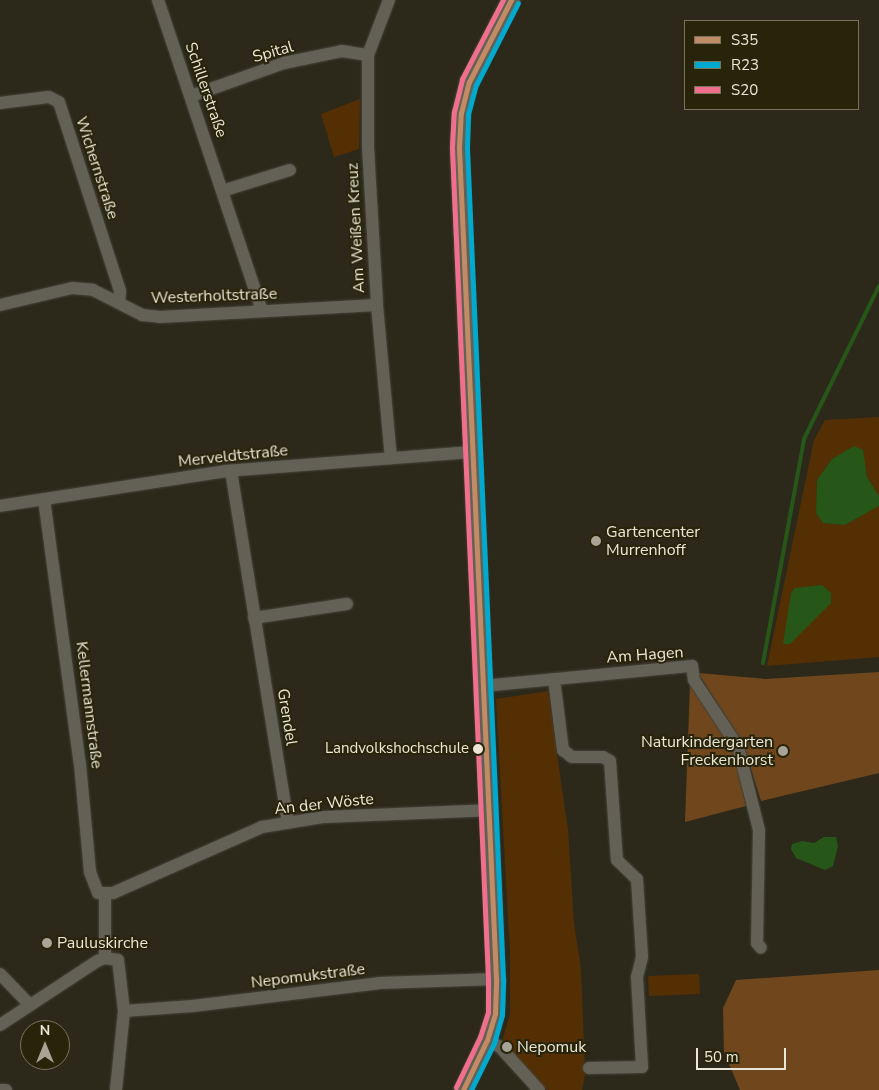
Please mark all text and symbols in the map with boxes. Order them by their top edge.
legend [684,20,859,110]
text: S35 [731,30,758,50]
street label: Spital [250,37,296,67]
street label: Schillerstraße [181,40,231,140]
text: R23 [731,55,759,75]
text: S20 [731,80,758,100]
street label: Wichernstraße [71,114,123,222]
street label: Am Weißen Kreuz [343,162,369,294]
street label: Westerholtstraße [150,284,278,308]
street label: Merveldtstraße [177,441,289,471]
place label: Gartencenter Murrenhoff [606,522,700,560]
marker: Gartencenter Murrenhoff [590,535,602,547]
street label: Kellermannstraße [72,640,106,770]
street label: Am Hagen [606,643,684,667]
street label: Grendel [273,687,301,747]
place label: Naturkindergarten Freckenhorst [641,732,773,770]
place label: Landvolkshochschule [325,740,469,758]
marker: Landvolkshochschule [473,744,483,754]
marker: Naturkindergarten Freckenhorst [777,745,789,757]
street label: An der Wöste [273,789,375,819]
place label: Pauluskirche [57,933,148,953]
marker: Pauluskirche [41,937,53,949]
street label: Nepomukstraße [250,959,366,993]
north arrow [20,1020,70,1070]
text: N [40,1021,50,1040]
place label: Nepomuk [517,1037,586,1057]
scale bar [699,1038,789,1070]
marker: Nepomuk [501,1041,513,1053]
text: 50 m [704,1047,739,1067]

